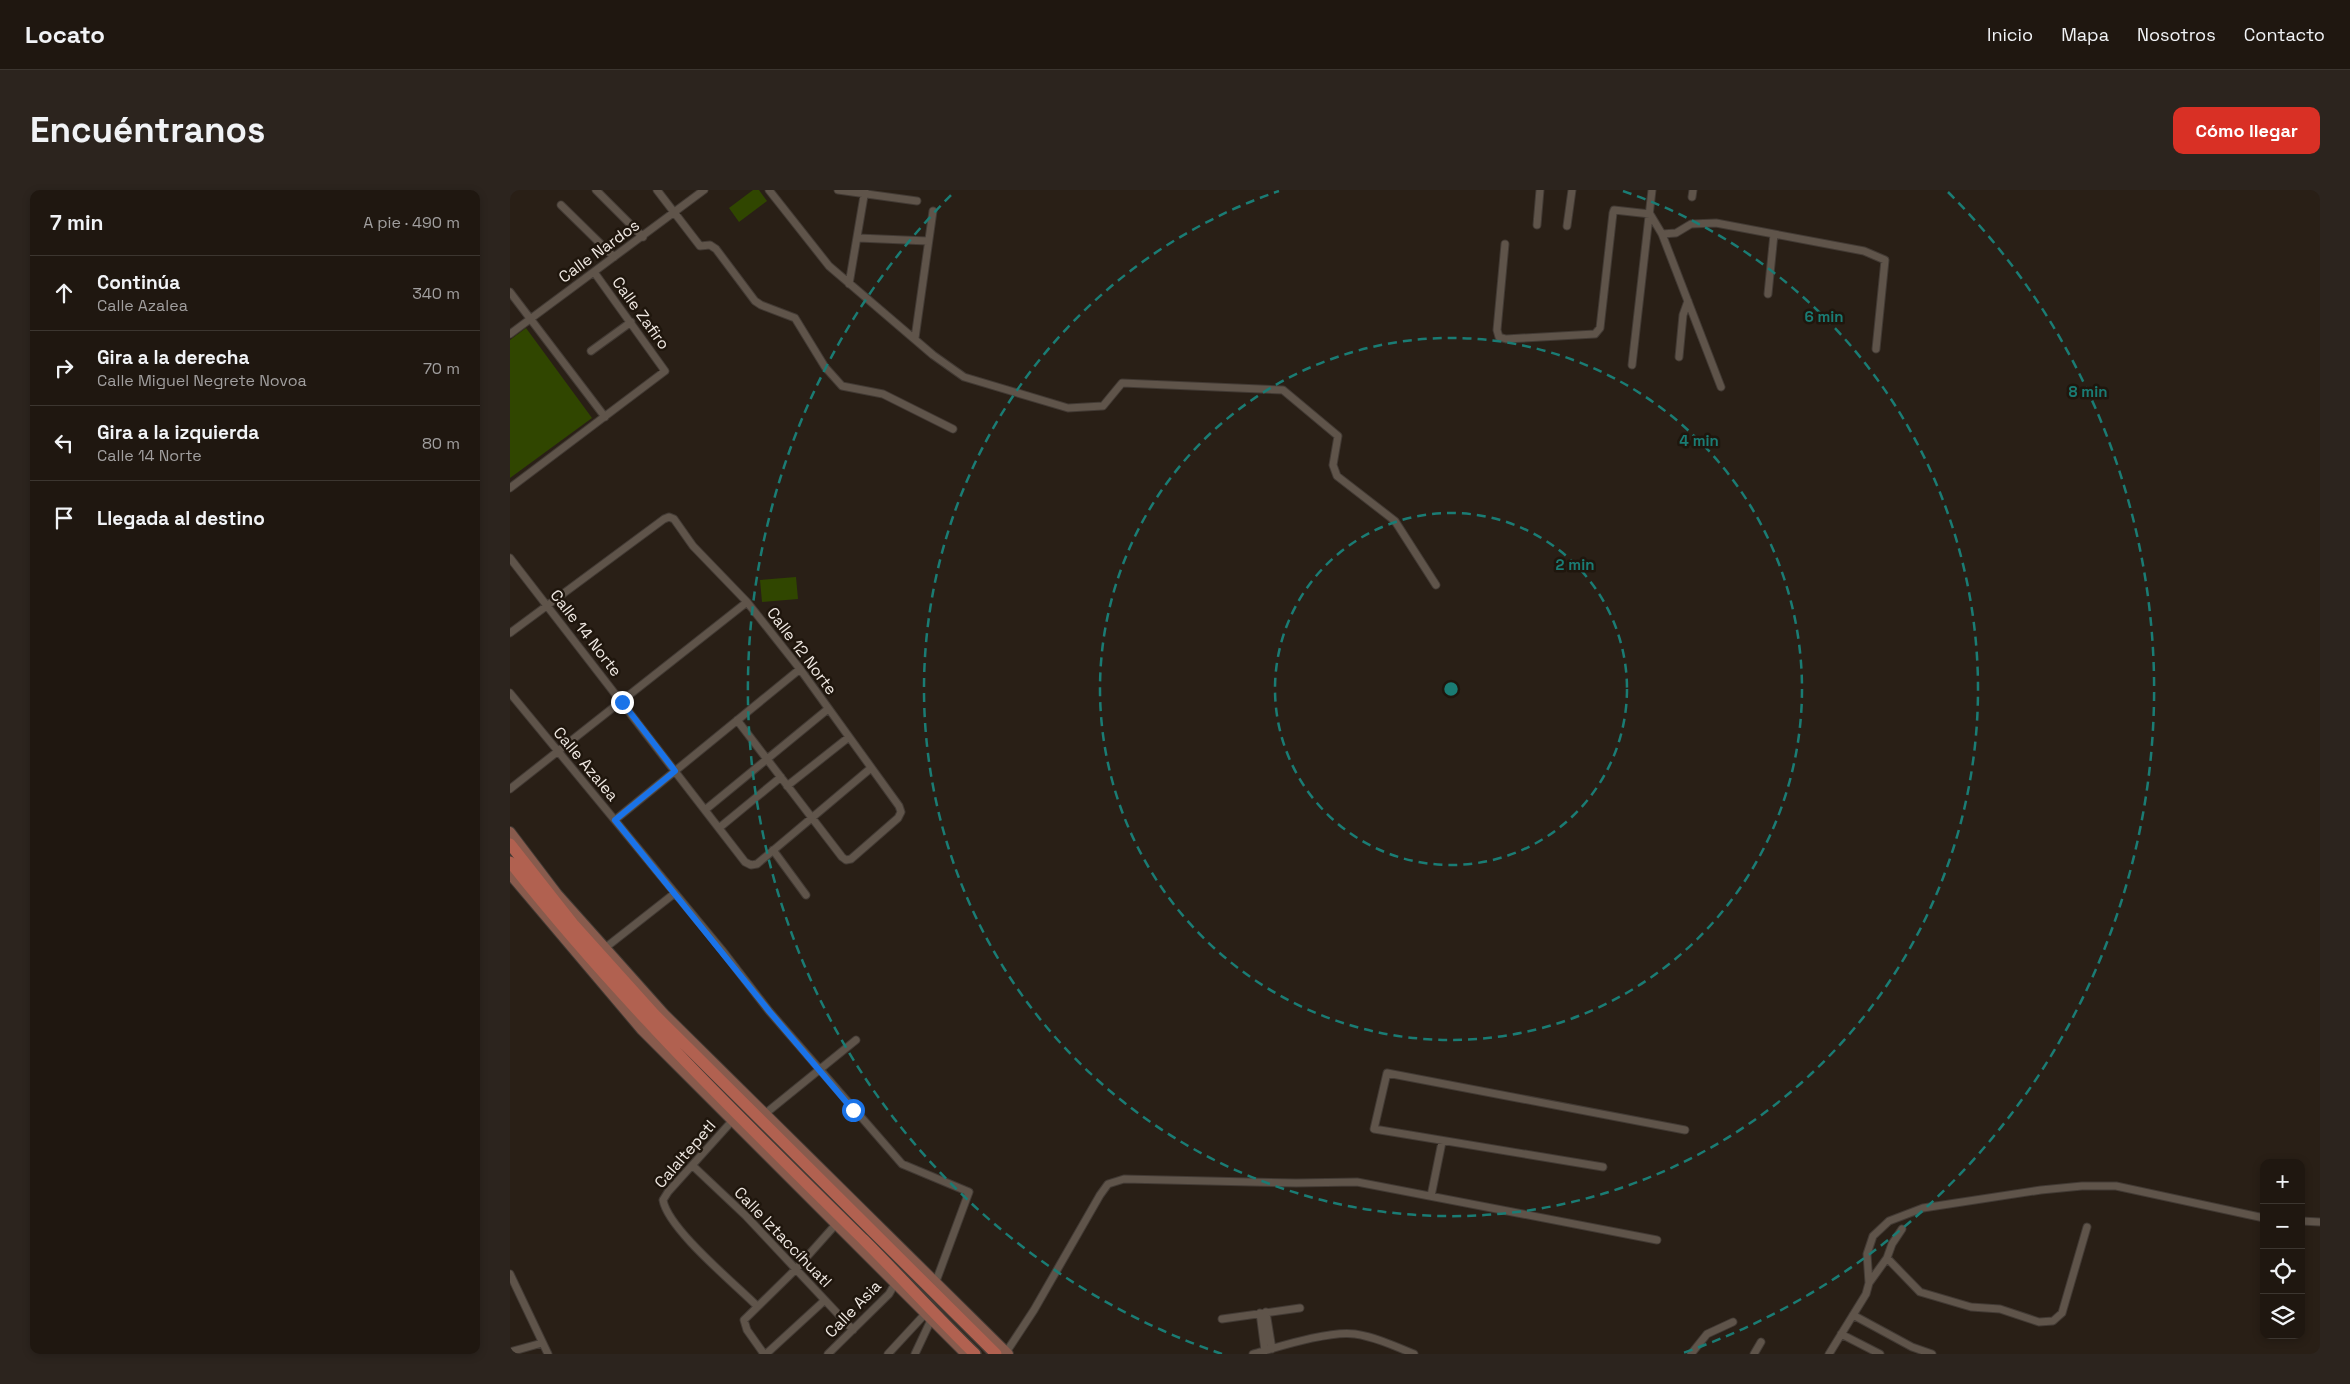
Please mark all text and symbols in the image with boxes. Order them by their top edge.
text: Locato [25,19,105,50]
text: Inicio [1987,23,2033,46]
text: Mapa [2061,23,2109,46]
text: Nosotros [2137,23,2216,46]
text: Contacto [2244,23,2325,46]
button: Cómo llegar [2173,107,2320,154]
text: Encuéntranos [30,108,265,152]
text: 7 min [50,209,103,236]
text: A pie · 490 m [363,212,460,233]
street label: Calle Nardos [554,215,644,287]
text: Continúa [97,270,180,295]
street label: Calle Zafiro [608,272,674,354]
icon: ahead [50,279,78,307]
text: 340 m [412,283,460,304]
text: Calle Azalea [97,295,188,316]
text: 6 min [1804,307,1844,326]
text: Gira a la derecha [97,345,249,370]
icon: right [50,354,78,382]
text: 70 m [423,358,460,379]
text: Calle Miguel Negrete Novoa [97,370,307,391]
text: 8 min [2069,382,2107,401]
text: Gira a la izquierda [97,420,259,445]
icon: left [50,429,78,457]
text: 4 min [1679,431,1719,450]
text: 80 m [422,433,460,454]
text: Calle 14 Norte [97,445,202,466]
icon: arrive [50,504,78,532]
text: Llegada al destino [97,506,265,531]
text: 2 min [1556,555,1594,574]
street label: Calle 14 Norte [545,585,627,681]
street label: Calle 12 Norte [762,603,842,699]
centre of rings [1442,680,1460,698]
route end [611,691,634,714]
street label: Calle Azalea [549,722,623,806]
route start [842,1099,865,1122]
street label: Calaltepetl [650,1115,720,1193]
map controls [2260,1159,2305,1339]
button: + [2260,1159,2305,1204]
street label: Calle Iztaccíhuatl [730,1182,836,1292]
button: − [2260,1204,2305,1249]
button: locate [2260,1249,2305,1294]
street label: Calle Asia [820,1276,886,1342]
button: layers [2260,1294,2305,1339]

